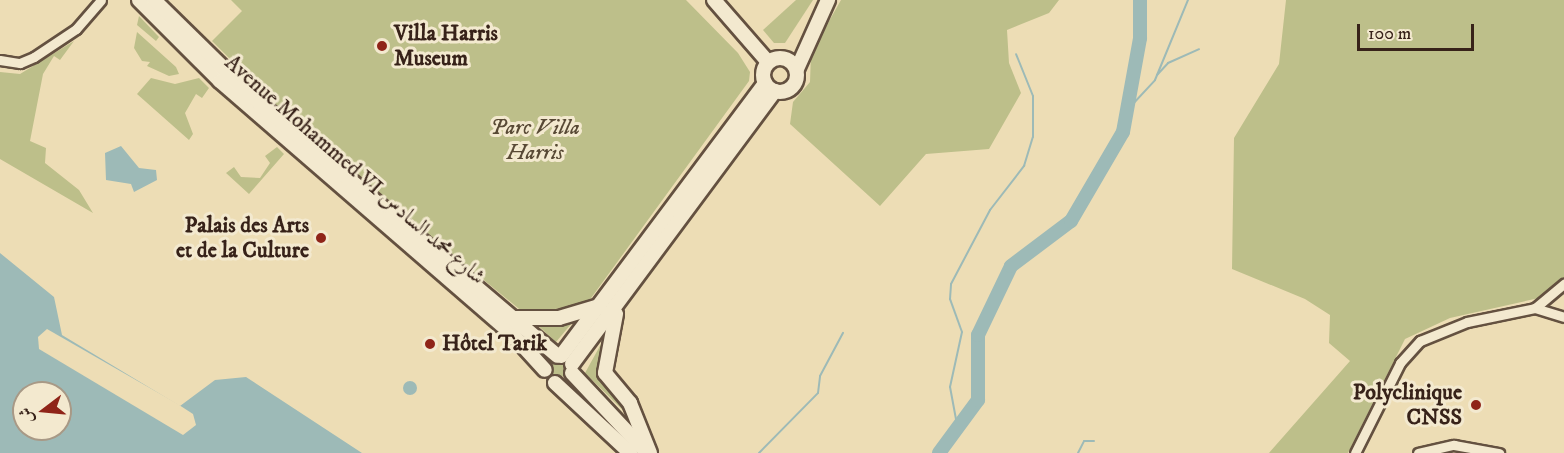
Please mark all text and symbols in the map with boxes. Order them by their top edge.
scale bar [1360,12,1477,50]
place label: Villa Harris Museum [394,20,498,72]
text: 100 m [1368,23,1411,45]
marker: Villa Harris Museum [375,39,389,53]
street label: Avenue Mohammed VI شارع محمد السادس [219,50,491,290]
park label: Parc Villa Harris [490,114,580,166]
place label: Palais des Arts et de la Culture [176,212,309,264]
marker: Palais des Arts et de la Culture [314,231,328,245]
place label: Hôtel Tarik [442,331,547,357]
marker: Hôtel Tarik [423,337,437,351]
place label: Polyclinique CNSS [1353,379,1462,430]
north arrow [12,381,72,441]
marker: Polyclinique CNSS [1467,396,1485,414]
text: ش [15,405,38,426]

